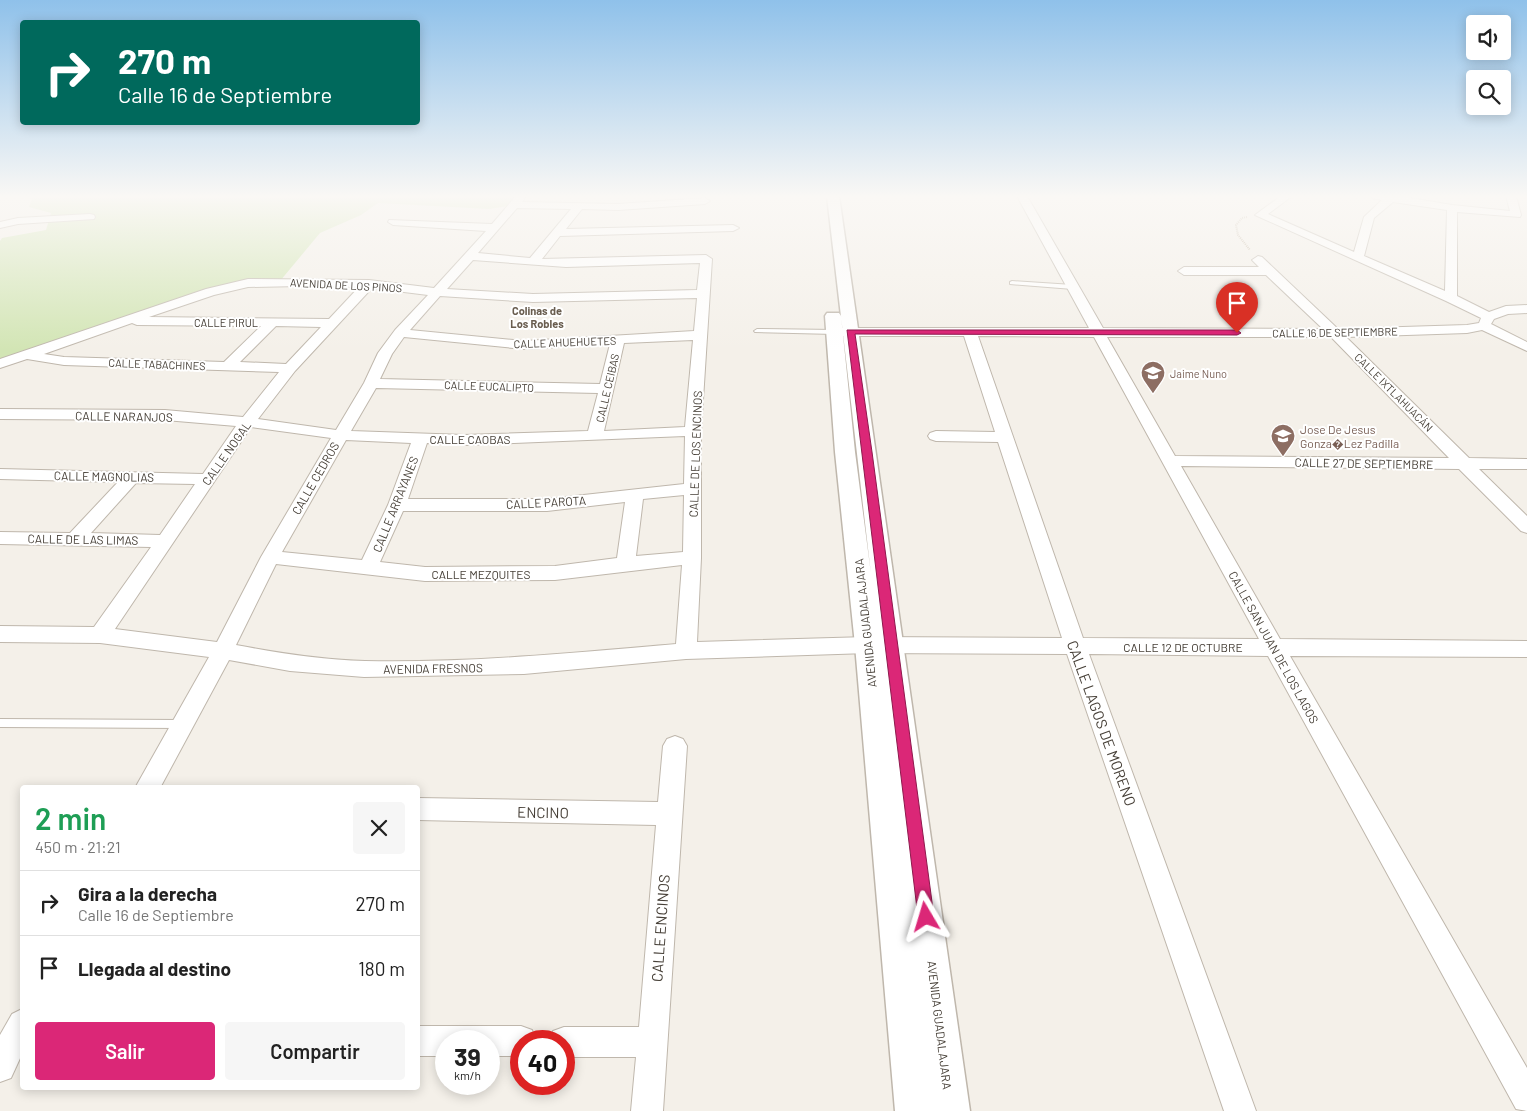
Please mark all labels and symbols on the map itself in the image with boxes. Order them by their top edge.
street label: AVENIDA DE LOS PINOS [290,276,402,294]
pin [1216,282,1258,333]
district label: Colinas de Los Robles [510,304,564,330]
street label: CALLE PIRUL [194,316,258,329]
street label: CALLE 16 DE SEPTIEMBRE [1272,324,1398,340]
street label: CALLE AHUEHUETES [513,334,617,350]
street label: CALLE IXTLAHUACÁN [1352,350,1436,434]
street label: CALLE CEIBAS [593,352,621,424]
street label: CALLE TABACHINES [108,356,206,372]
school or university icon: Jaime Nuno [1140,360,1166,394]
place label: Jaime Nuno [1170,367,1227,380]
street label: CALLE EUCALIPTO [444,378,534,394]
street label: CALLE DE LOS ENCINOS [686,390,704,518]
street label: CALLE NARANJOS [75,408,173,424]
street label: CALLE NOGAL [199,418,253,488]
place label: Jose De Jesus Gonza�Lez Padilla [1300,422,1399,450]
school or university icon: Jose De Jesus Gonza�Lez Padilla [1270,423,1296,457]
street label: CALLE CAOBAS [430,432,510,446]
street label: CALLE CEDROS [289,439,341,517]
street label: CALLE ARRAYANES [369,454,421,554]
street label: CALLE 27 DE SEPTIEMBRE [1295,455,1433,471]
street label: CALLE MAGNOLIAS [54,468,154,484]
street label: CALLE PAROTA [506,493,586,511]
street label: CALLE DE LAS LIMAS [27,531,139,547]
street label: AVENIDA GUADALAJARA [851,558,879,688]
street label: CALLE MEZQUITES [431,567,531,581]
street label: CALLE SAN JUAN DE LOS LAGOS [1226,568,1322,726]
street label: CALLE LAGOS DE MORENO [1064,638,1140,808]
street label: CALLE 12 DE OCTUBRE [1123,640,1243,654]
street label: AVENIDA FRESNOS [383,660,483,676]
street label: ENCINO [517,803,569,821]
street label: CALLE ENCINOS [647,874,673,982]
position arrow [899,890,951,942]
street label: AVENIDA GUADALAJARA [925,960,955,1090]
speed limit sign: 40 [510,1030,575,1095]

